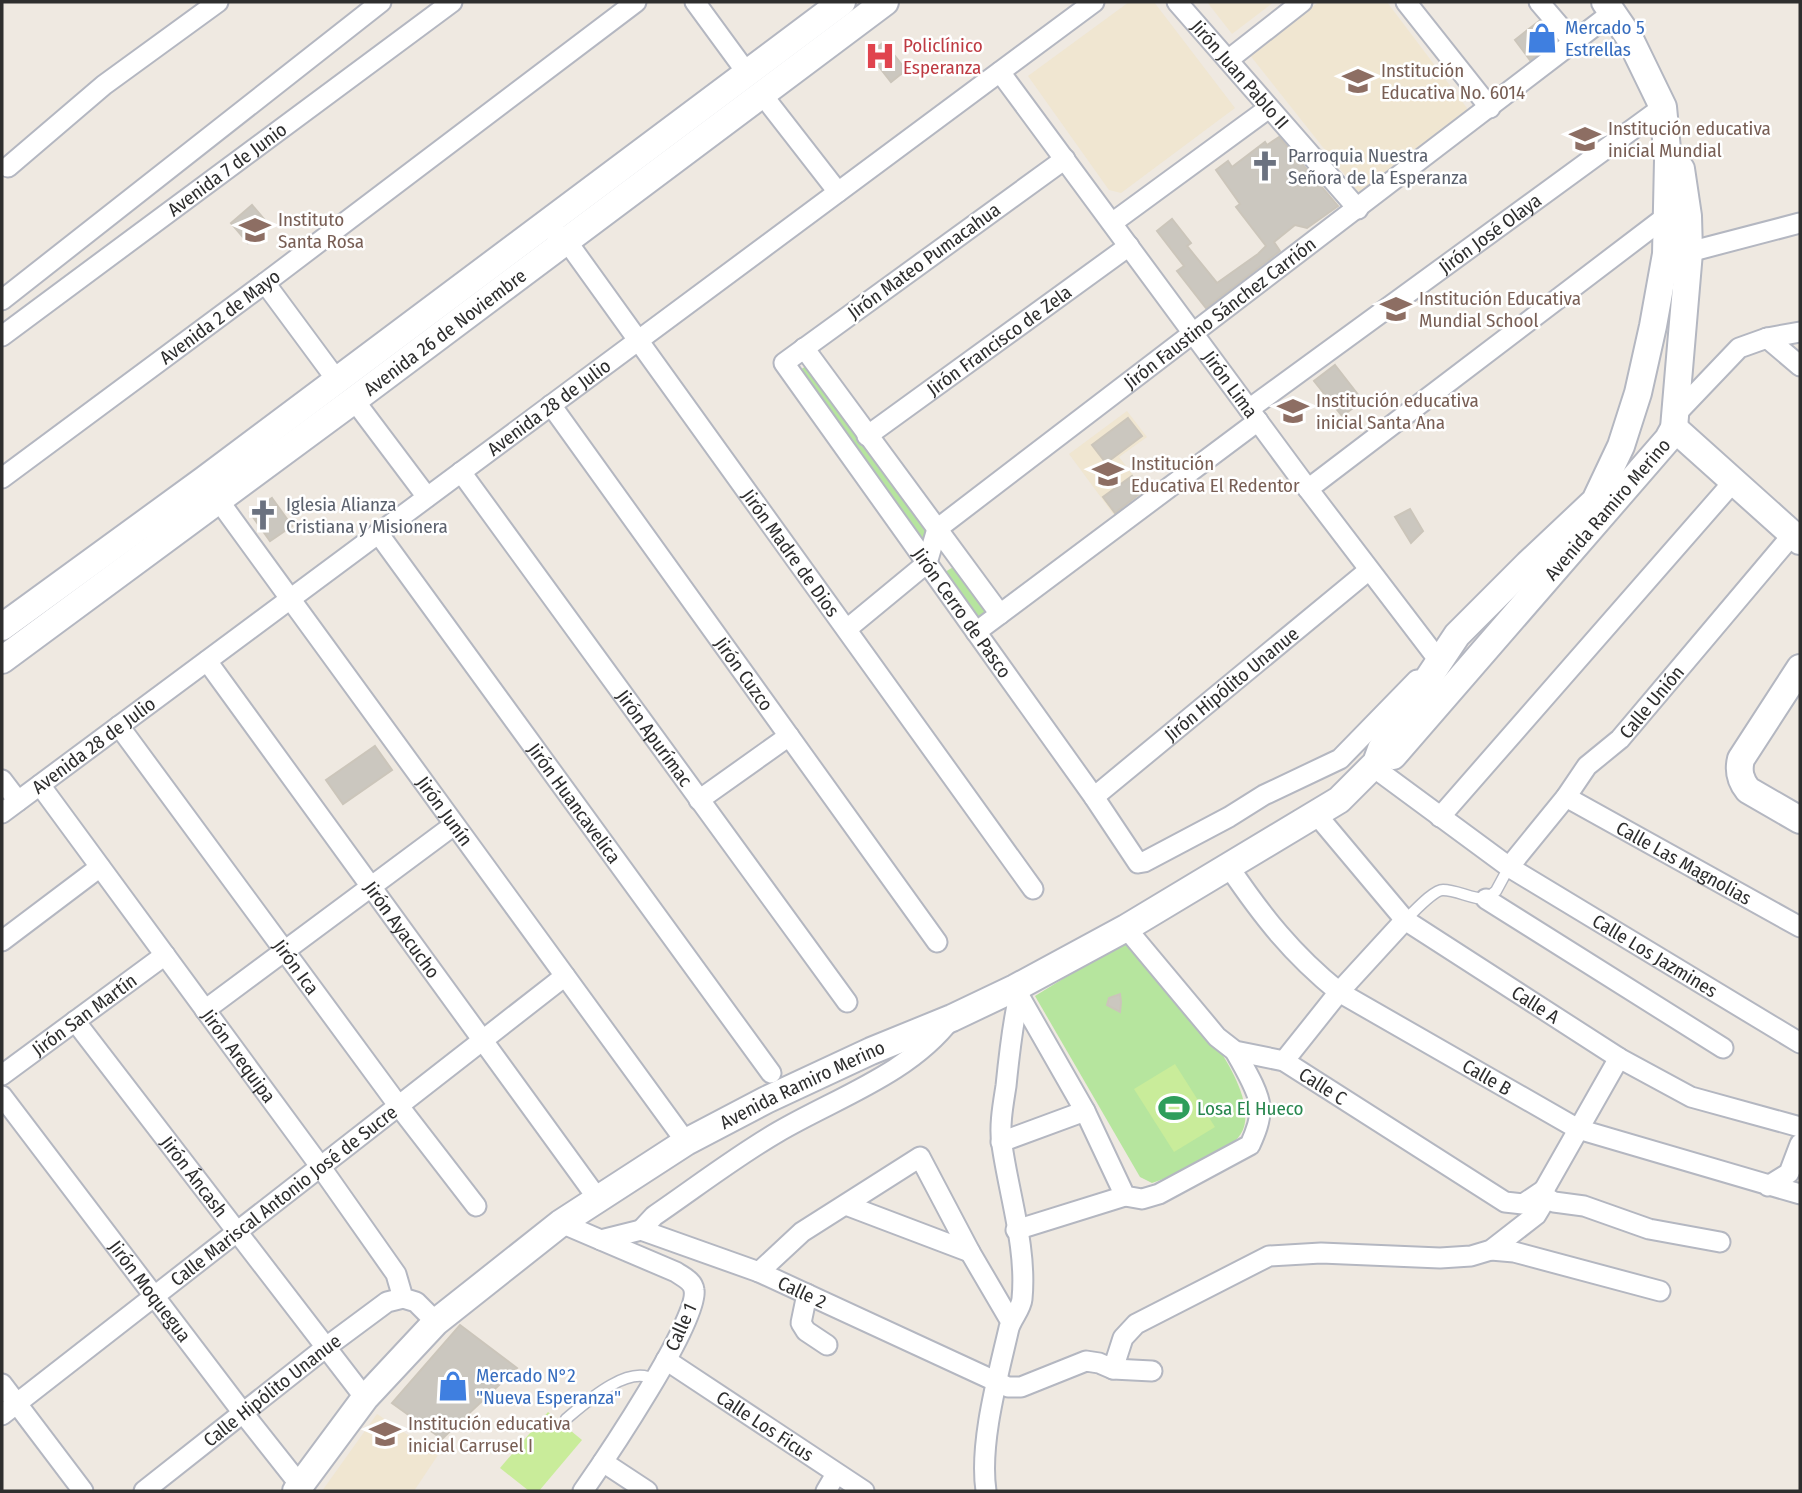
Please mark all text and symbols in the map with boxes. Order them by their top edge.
street label: Jirón Juan Pablo II [1186,15,1294,133]
place label: Mercado 5 Estrellas [1565,16,1645,61]
shop icon: Mercado 5 Estrellas [1525,21,1559,55]
place label: Policlínico Esperanza [903,34,983,79]
hospital icon: Policlínico Esperanza [863,39,897,73]
place label: Institución Educativa No. 6014 [1381,59,1525,104]
school or university icon: Institución Educativa No. 6014 [1341,64,1375,98]
street label: Avenida 7 de Junio [163,117,291,221]
place label: Institución educativa inicial Mundial [1608,117,1771,162]
school or university icon: Institución educativa inicial Mundial [1568,122,1602,156]
place label: Parroquia Nuestra Señora de la Esperanza [1288,144,1468,189]
church icon: Parroquia Nuestra Señora de la Esperanza [1248,149,1282,183]
street label: Jirón José Olaya [1434,188,1545,278]
street label: Jirón Mateo Pumacahua [843,198,1005,324]
place label: Instituto Santa Rosa [278,208,364,253]
school or university icon: Instituto Santa Rosa [238,213,272,247]
street label: Jirón Faustino Sánchez Carrión [1119,232,1320,394]
street label: Avenida 2 de Mayo [155,264,285,369]
street label: Avenida 26 de Noviembre [359,264,531,400]
street label: Jirón Francisco de Zela [922,280,1076,400]
place label: Institución Educativa Mundial School [1419,287,1581,332]
school or university icon: Institución Educativa Mundial School [1379,292,1413,326]
street label: Jirón Lima [1198,346,1263,422]
street label: Avenida 28 de Julio [482,354,615,460]
place label: Institución educativa inicial Santa Ana [1316,389,1479,434]
school or university icon: Institución educativa inicial Santa Ana [1276,394,1310,428]
street label: Avenida Ramiro Merino [1539,433,1675,585]
place label: Institución Educativa El Redentor [1131,452,1300,497]
school or university icon: Institución Educativa El Redentor [1091,457,1125,491]
street label: Jirón Madre de Dios [737,485,845,621]
place label: Iglesia Alianza Cristiana y Misionera [286,493,448,538]
church icon: Iglesia Alianza Cristiana y Misionera [246,498,280,532]
street label: Jirón Cerro de Pasco [908,543,1017,682]
street label: Jirón Hipólito Unanue [1160,622,1303,746]
street label: Jirón Cuzco [710,633,778,715]
street label: Calle Unión [1614,661,1689,743]
street label: Jirón Apurímac [612,685,698,791]
street label: Avenida 28 de Julio [27,692,160,798]
street label: Jirón Huancavelica [523,738,626,868]
street label: Jirón Junín [412,772,478,850]
street label: Calle Las Magnolias [1612,816,1756,909]
street label: Jirón Ayacucho [359,877,445,983]
street label: Calle Los Jazmines [1588,909,1722,1002]
street label: Jirón Ica [268,935,324,999]
street label: Jirón San Martín [27,968,141,1061]
street label: Calle A [1508,980,1564,1028]
street label: Jirón Arequipa [197,1005,281,1107]
street label: Avenida Ramiro Merino [716,1035,888,1134]
street label: Calle B [1459,1054,1516,1100]
street label: Calle C [1295,1062,1351,1110]
sports icon: Losa El Hueco [1157,1091,1191,1125]
place label: Losa El Hueco [1197,1097,1304,1120]
street label: Calle Mariscal Antonio José de Sucre [166,1100,401,1291]
street label: Jirón Áncash [156,1131,233,1221]
street label: Jirón Moquegua [104,1236,196,1346]
street label: Calle 2 [774,1271,830,1313]
street label: Calle 1 [660,1300,702,1354]
street label: Calle Hipólito Unanue [198,1329,345,1451]
place label: Mercado N°2 "Nueva Esperanza" [476,1364,621,1409]
shop icon: Mercado N°2 "Nueva Esperanza" [436,1369,470,1403]
street label: Calle Los Ficus [712,1385,818,1466]
place label: Institución educativa inicial Carrusel I [408,1412,571,1457]
school or university icon: Institución educativa inicial Carrusel I [368,1417,402,1451]

